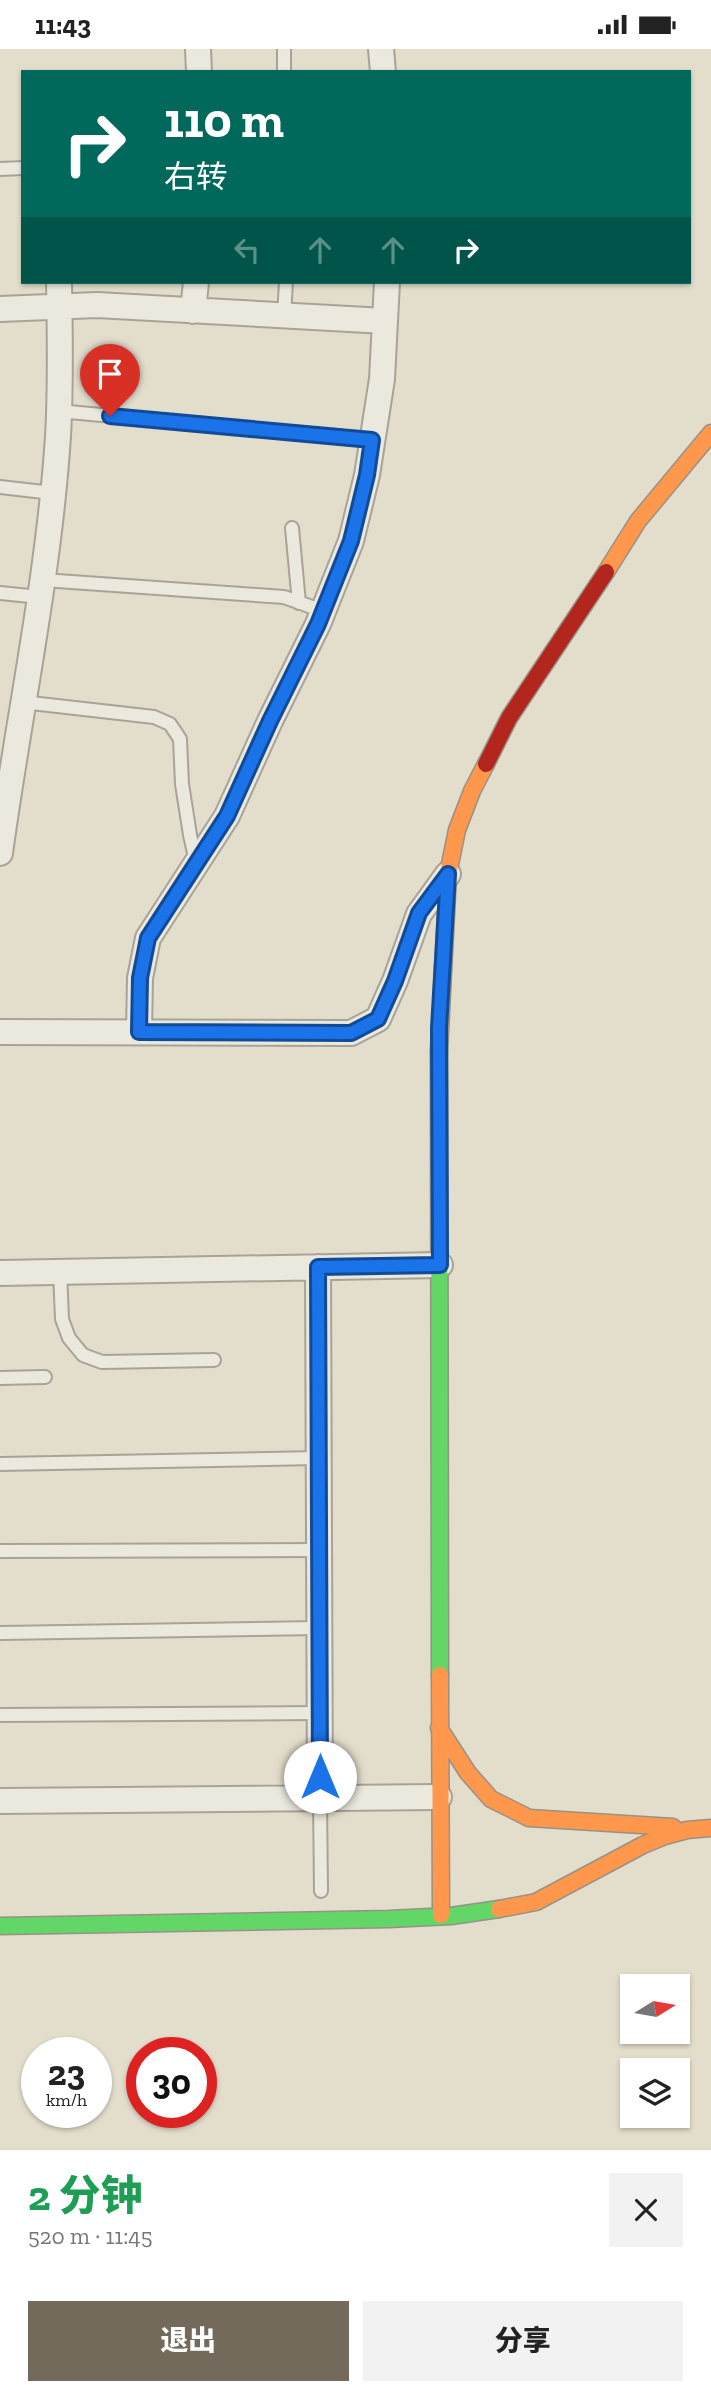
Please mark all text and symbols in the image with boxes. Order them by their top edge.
text: 11:43 [35,9,91,41]
text: 110 m [164,91,284,150]
icon: right [49,98,140,189]
text: 右转 [164,158,228,196]
icon: left [228,231,266,269]
icon: ahead [301,231,339,269]
icon: ahead [374,231,412,269]
icon: right [447,231,485,269]
pin [80,344,140,416]
icon: arrive [91,355,129,393]
position arrow [283,1740,357,1814]
north arrow [620,1974,690,2044]
map controls [620,1974,690,2128]
speed limit sign: 30 [126,2037,217,2128]
text: 23 [48,2052,85,2094]
button: layers [620,2058,690,2128]
text: km/h [46,2089,87,2111]
text: 2 分钟 [28,2170,142,2221]
button: close [609,2173,683,2247]
text: 520 m · 11:45 [28,2222,152,2250]
button: 退出 [28,2301,349,2381]
button: 分享 [363,2301,683,2381]

